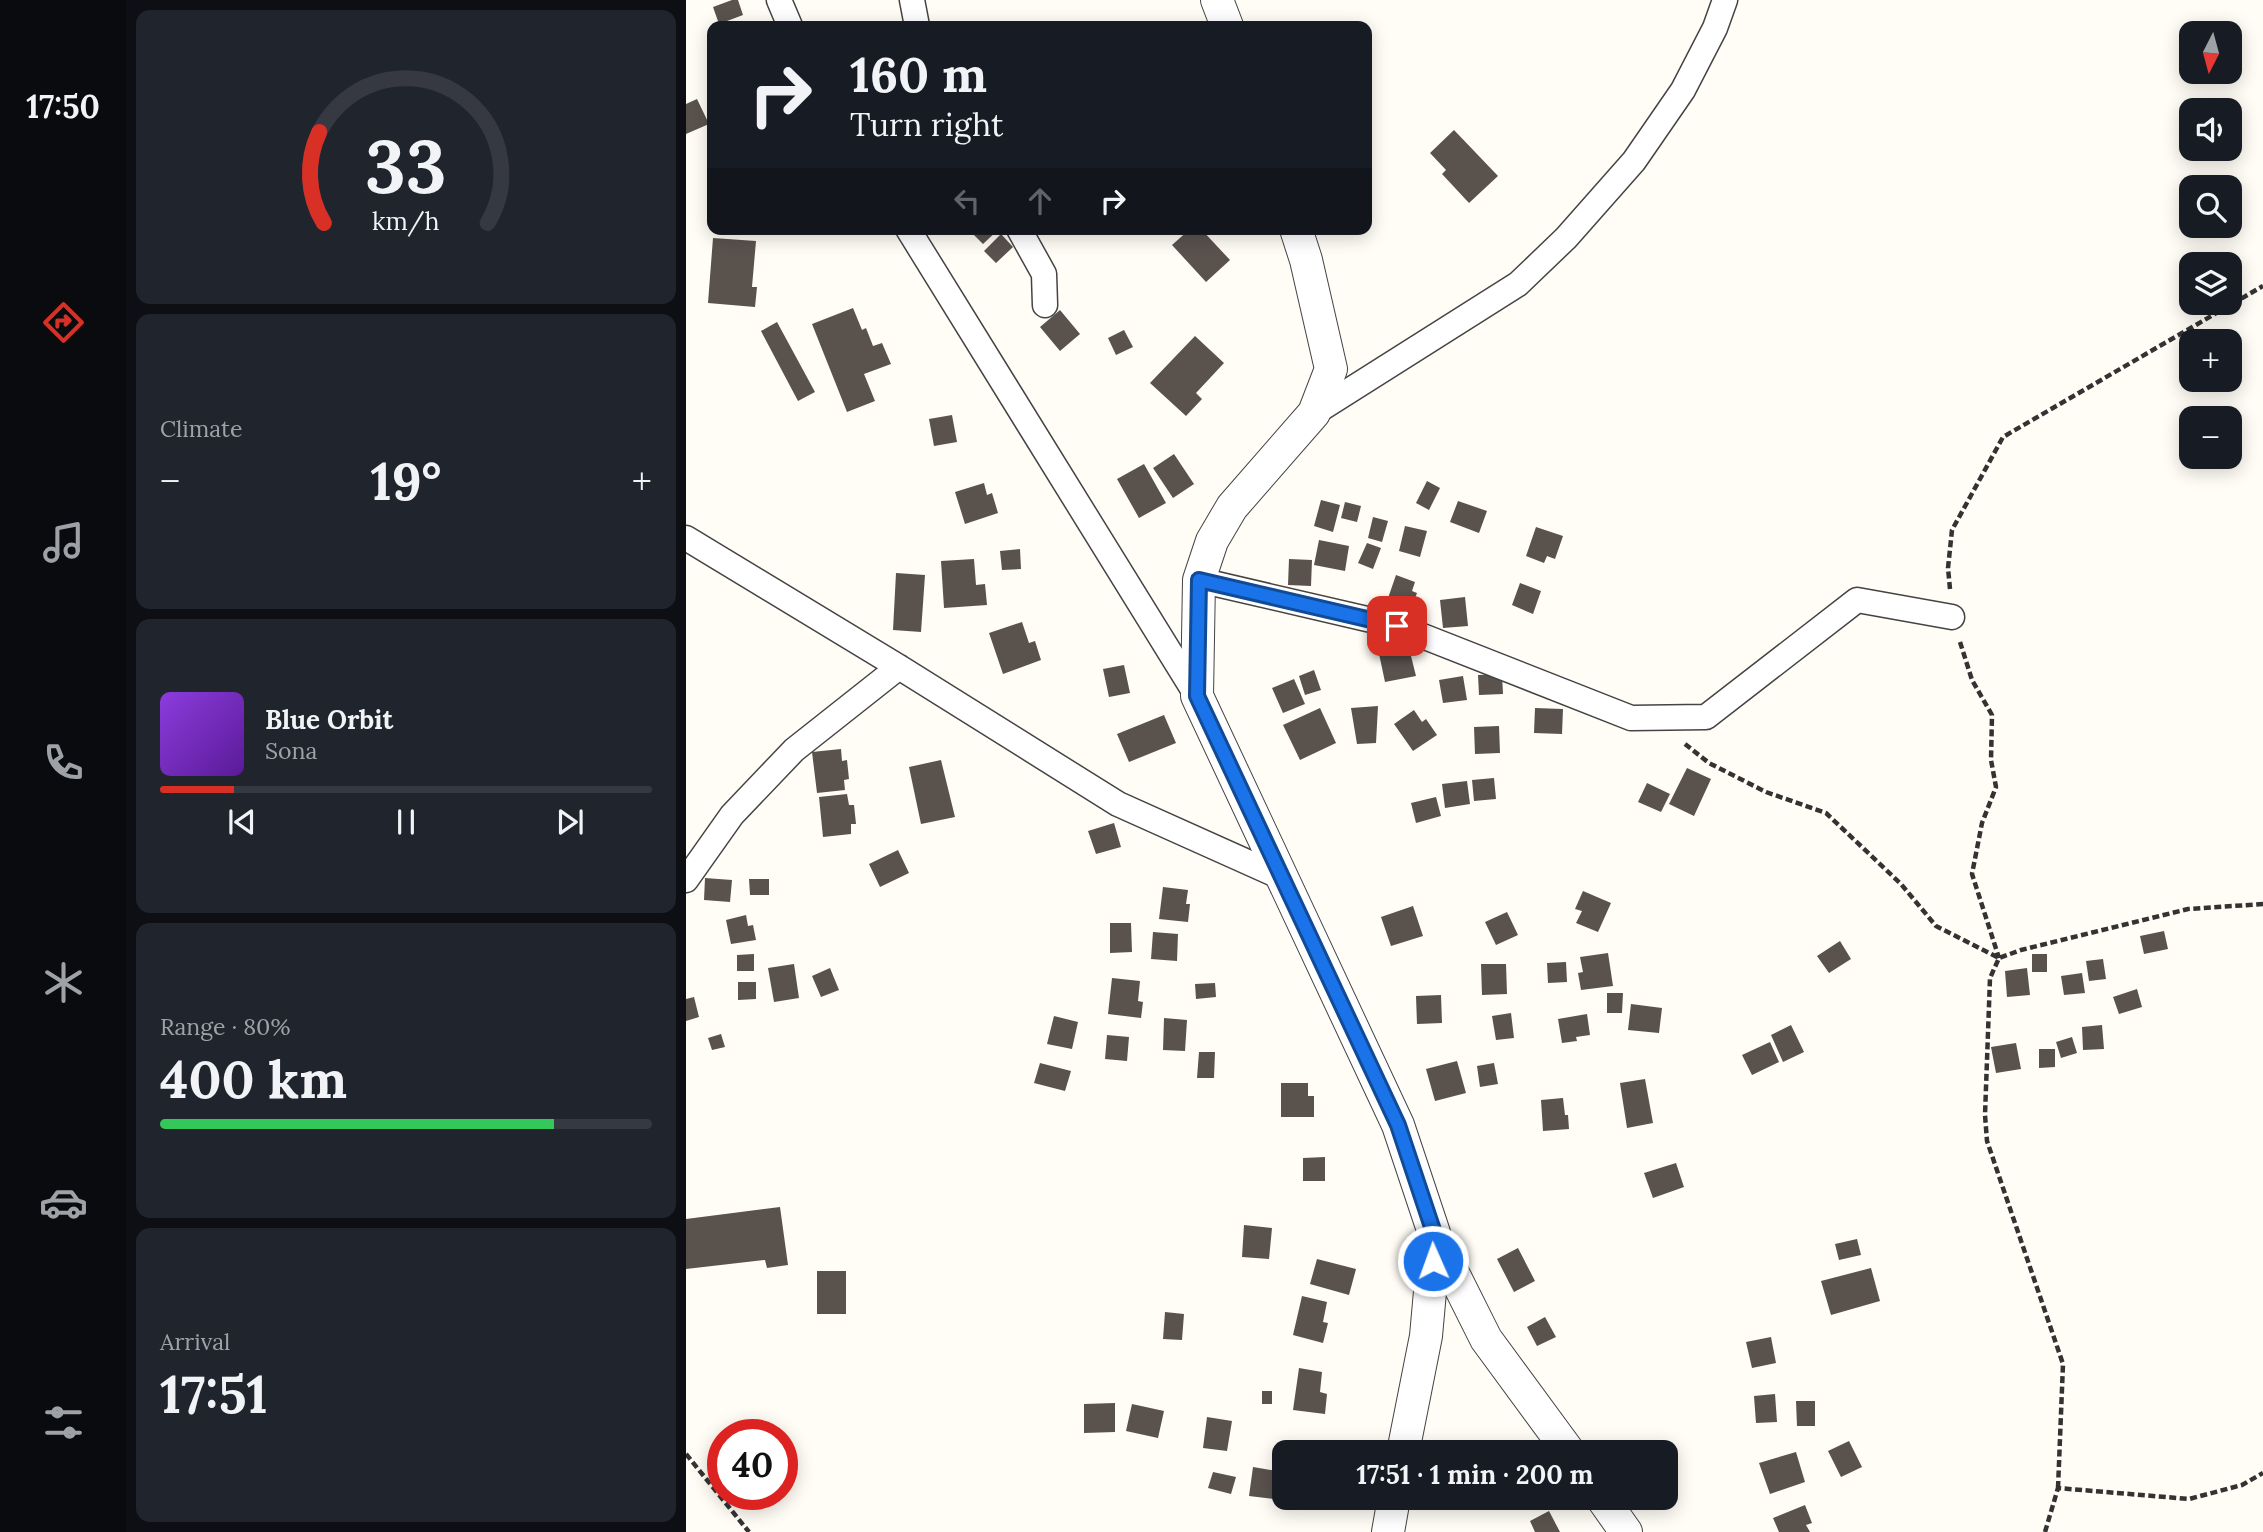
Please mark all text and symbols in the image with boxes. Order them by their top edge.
north arrow [2179,21,2242,84]
map controls [2179,21,2242,469]
text: 160 m [850,43,987,105]
icon: right [735,49,826,140]
text: 17:50 [26,86,100,127]
button: sound [2179,98,2242,161]
text: Turn right [850,104,1003,145]
text: 33 [365,121,447,214]
button: search [2179,175,2242,238]
icon: left [948,182,986,220]
icon: ahead [1021,182,1059,220]
icon: right [1094,182,1132,220]
text: km/h [372,205,440,237]
button: layers [2179,252,2242,315]
icon: directions [39,298,88,347]
button: + [2179,329,2242,392]
button: − [2179,406,2242,469]
text: Climate [160,414,242,443]
text: 19° [371,448,441,514]
text: − [160,457,180,505]
text: + [632,457,652,505]
icon: music [39,518,88,567]
pin [1367,596,1427,656]
icon: arrive [1378,607,1416,645]
text: Blue Orbit [265,703,393,736]
text: Sona [265,736,317,765]
icon: phone [39,738,88,787]
icon: previous [223,803,261,841]
icon: pause [387,803,425,841]
icon: next [551,803,589,841]
icon: climate [39,958,88,1007]
text: Range · 80% [160,1012,290,1041]
text: 400 km [160,1046,347,1112]
icon: car [39,1178,88,1227]
position arrow [1396,1224,1470,1298]
text: Arrival [160,1327,230,1356]
text: 17:51 [160,1361,268,1427]
icon: filters [39,1398,88,1447]
speed limit sign: 40 [707,1419,798,1510]
text: 17:51 · 1 min · 200 m [1356,1458,1594,1491]

